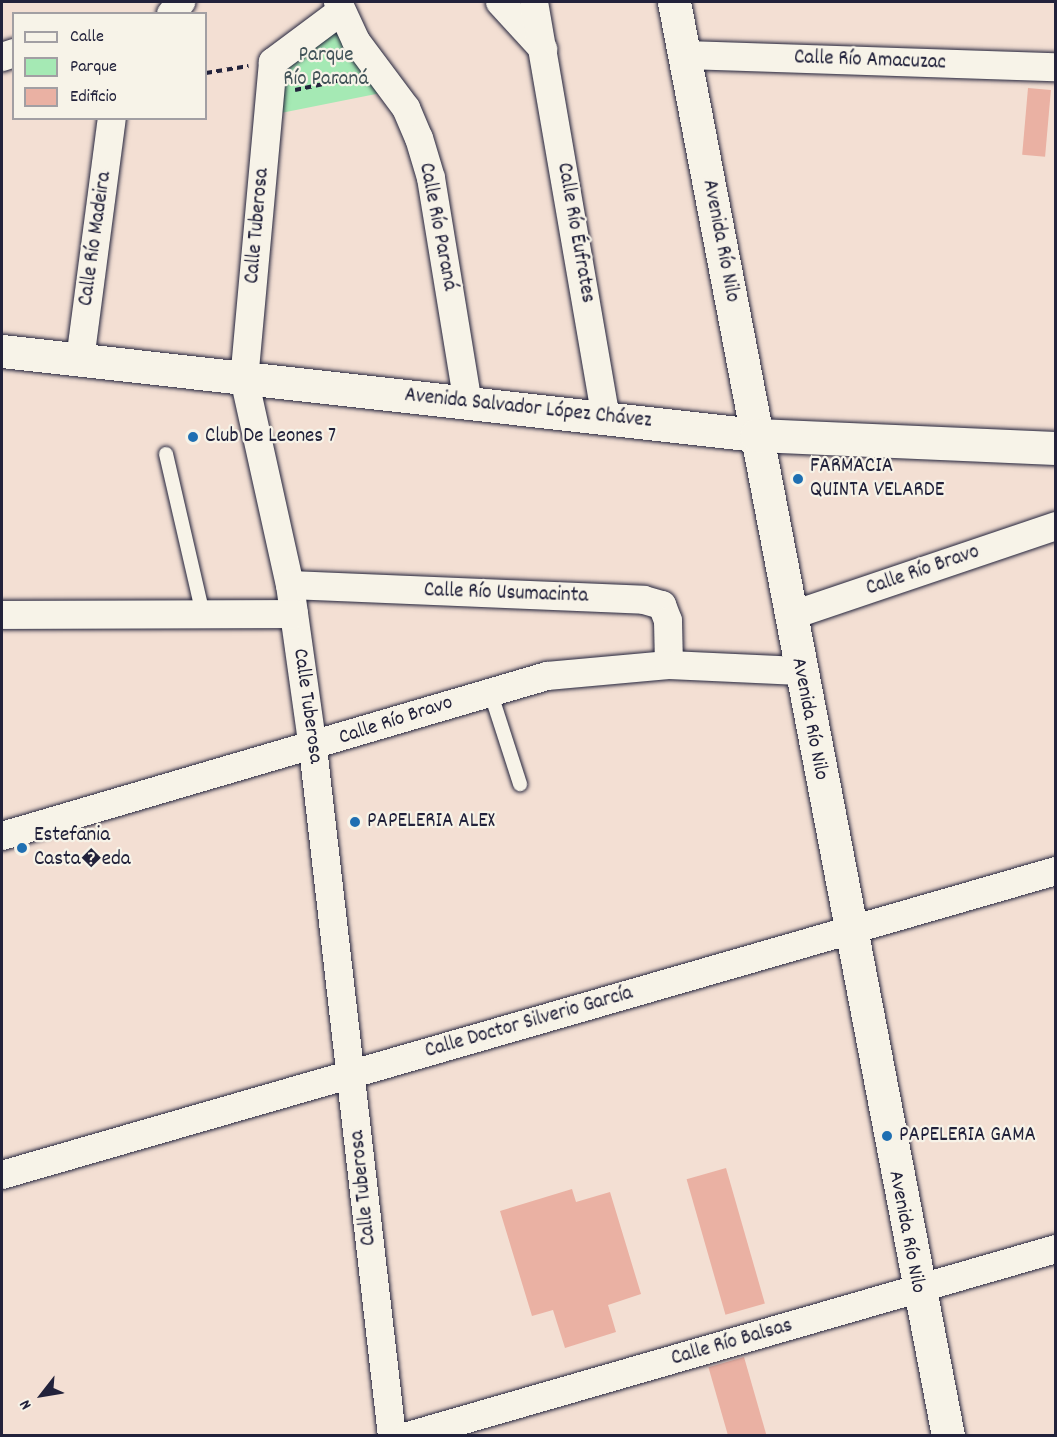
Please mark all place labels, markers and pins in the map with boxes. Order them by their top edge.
place label: Club De Leones 7 [205,424,336,450]
marker: Club De Leones 7 [186,430,200,444]
place label: FARMACIA QUINTA VELARDE [810,454,944,504]
marker: FARMACIA QUINTA VELARDE [791,472,805,486]
place label: PAPELERIA ALEX [367,809,495,835]
marker: PAPELERIA ALEX [348,815,362,829]
place label: Estefania Casta�eda [34,823,131,873]
marker: Estefania Casta�eda [15,841,29,855]
place label: PAPELERIA GAMA [899,1123,1036,1149]
marker: PAPELERIA GAMA [880,1129,894,1143]

